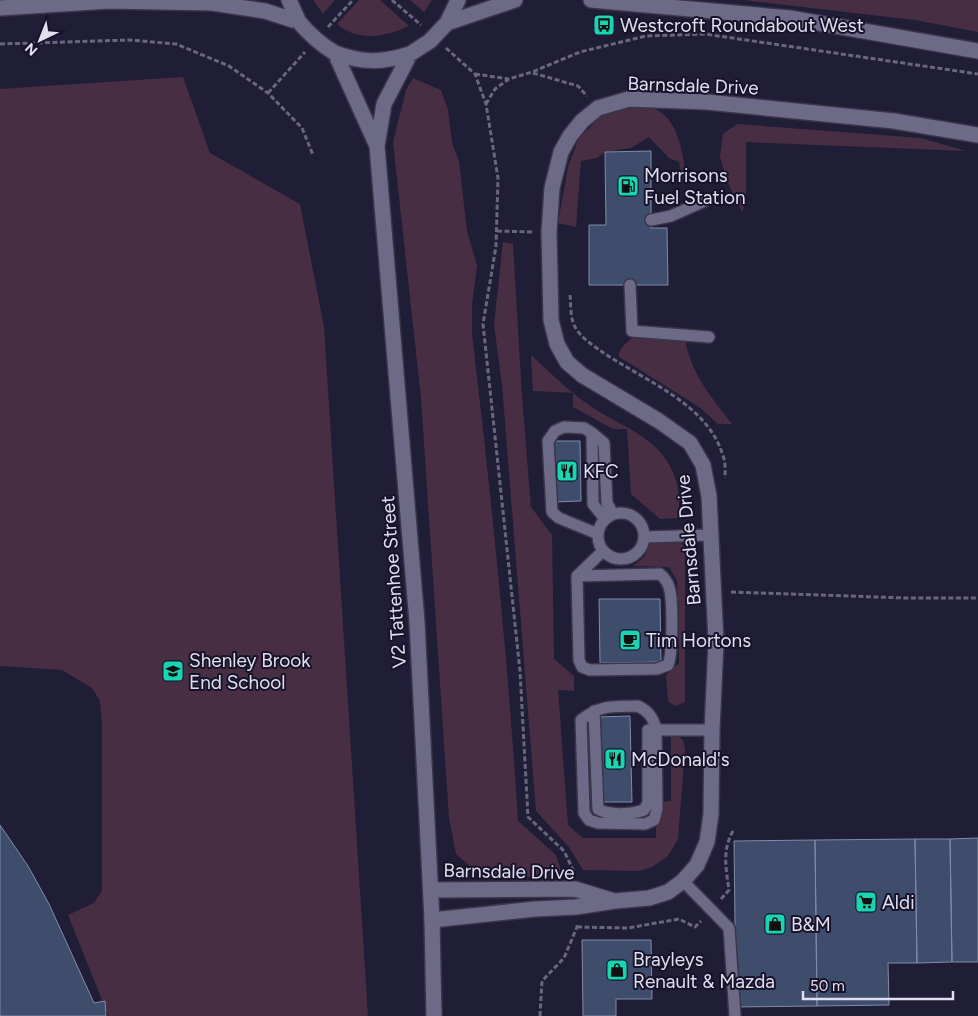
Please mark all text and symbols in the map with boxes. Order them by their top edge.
bus stop icon: Westcroft Roundabout West [592,13,616,37]
place label: Westcroft Roundabout West [620,14,864,37]
north arrow [15,15,65,65]
text: N [22,39,41,59]
street label: Barnsdale Drive [627,72,759,99]
place label: Morrisons Fuel Station [644,164,746,209]
fuel station icon: Morrisons Fuel Station [616,174,640,198]
restaurant icon: KFC [555,459,579,483]
place label: KFC [583,460,619,483]
street label: Barnsdale Drive [671,474,706,606]
street label: V2 Tattenhoe Street [376,495,411,669]
cafe icon: Tim Hortons [618,628,642,652]
place label: Tim Hortons [646,629,751,652]
place label: Shenley Brook End School [189,649,311,694]
school or university icon: Shenley Brook End School [161,659,185,683]
restaurant icon: McDonald's [603,747,627,771]
place label: McDonald's [631,748,730,771]
street label: Barnsdale Drive [443,859,575,884]
supermarket icon: Aldi [854,890,878,914]
place label: Aldi [882,891,915,914]
shop icon: B&M [763,912,787,936]
place label: B&M [791,913,831,936]
place label: Brayleys Renault & Mazda [633,948,775,993]
shop icon: Brayleys Renault & Mazda [605,958,629,982]
scale bar [803,968,953,1000]
text: 50 m [810,977,845,995]

